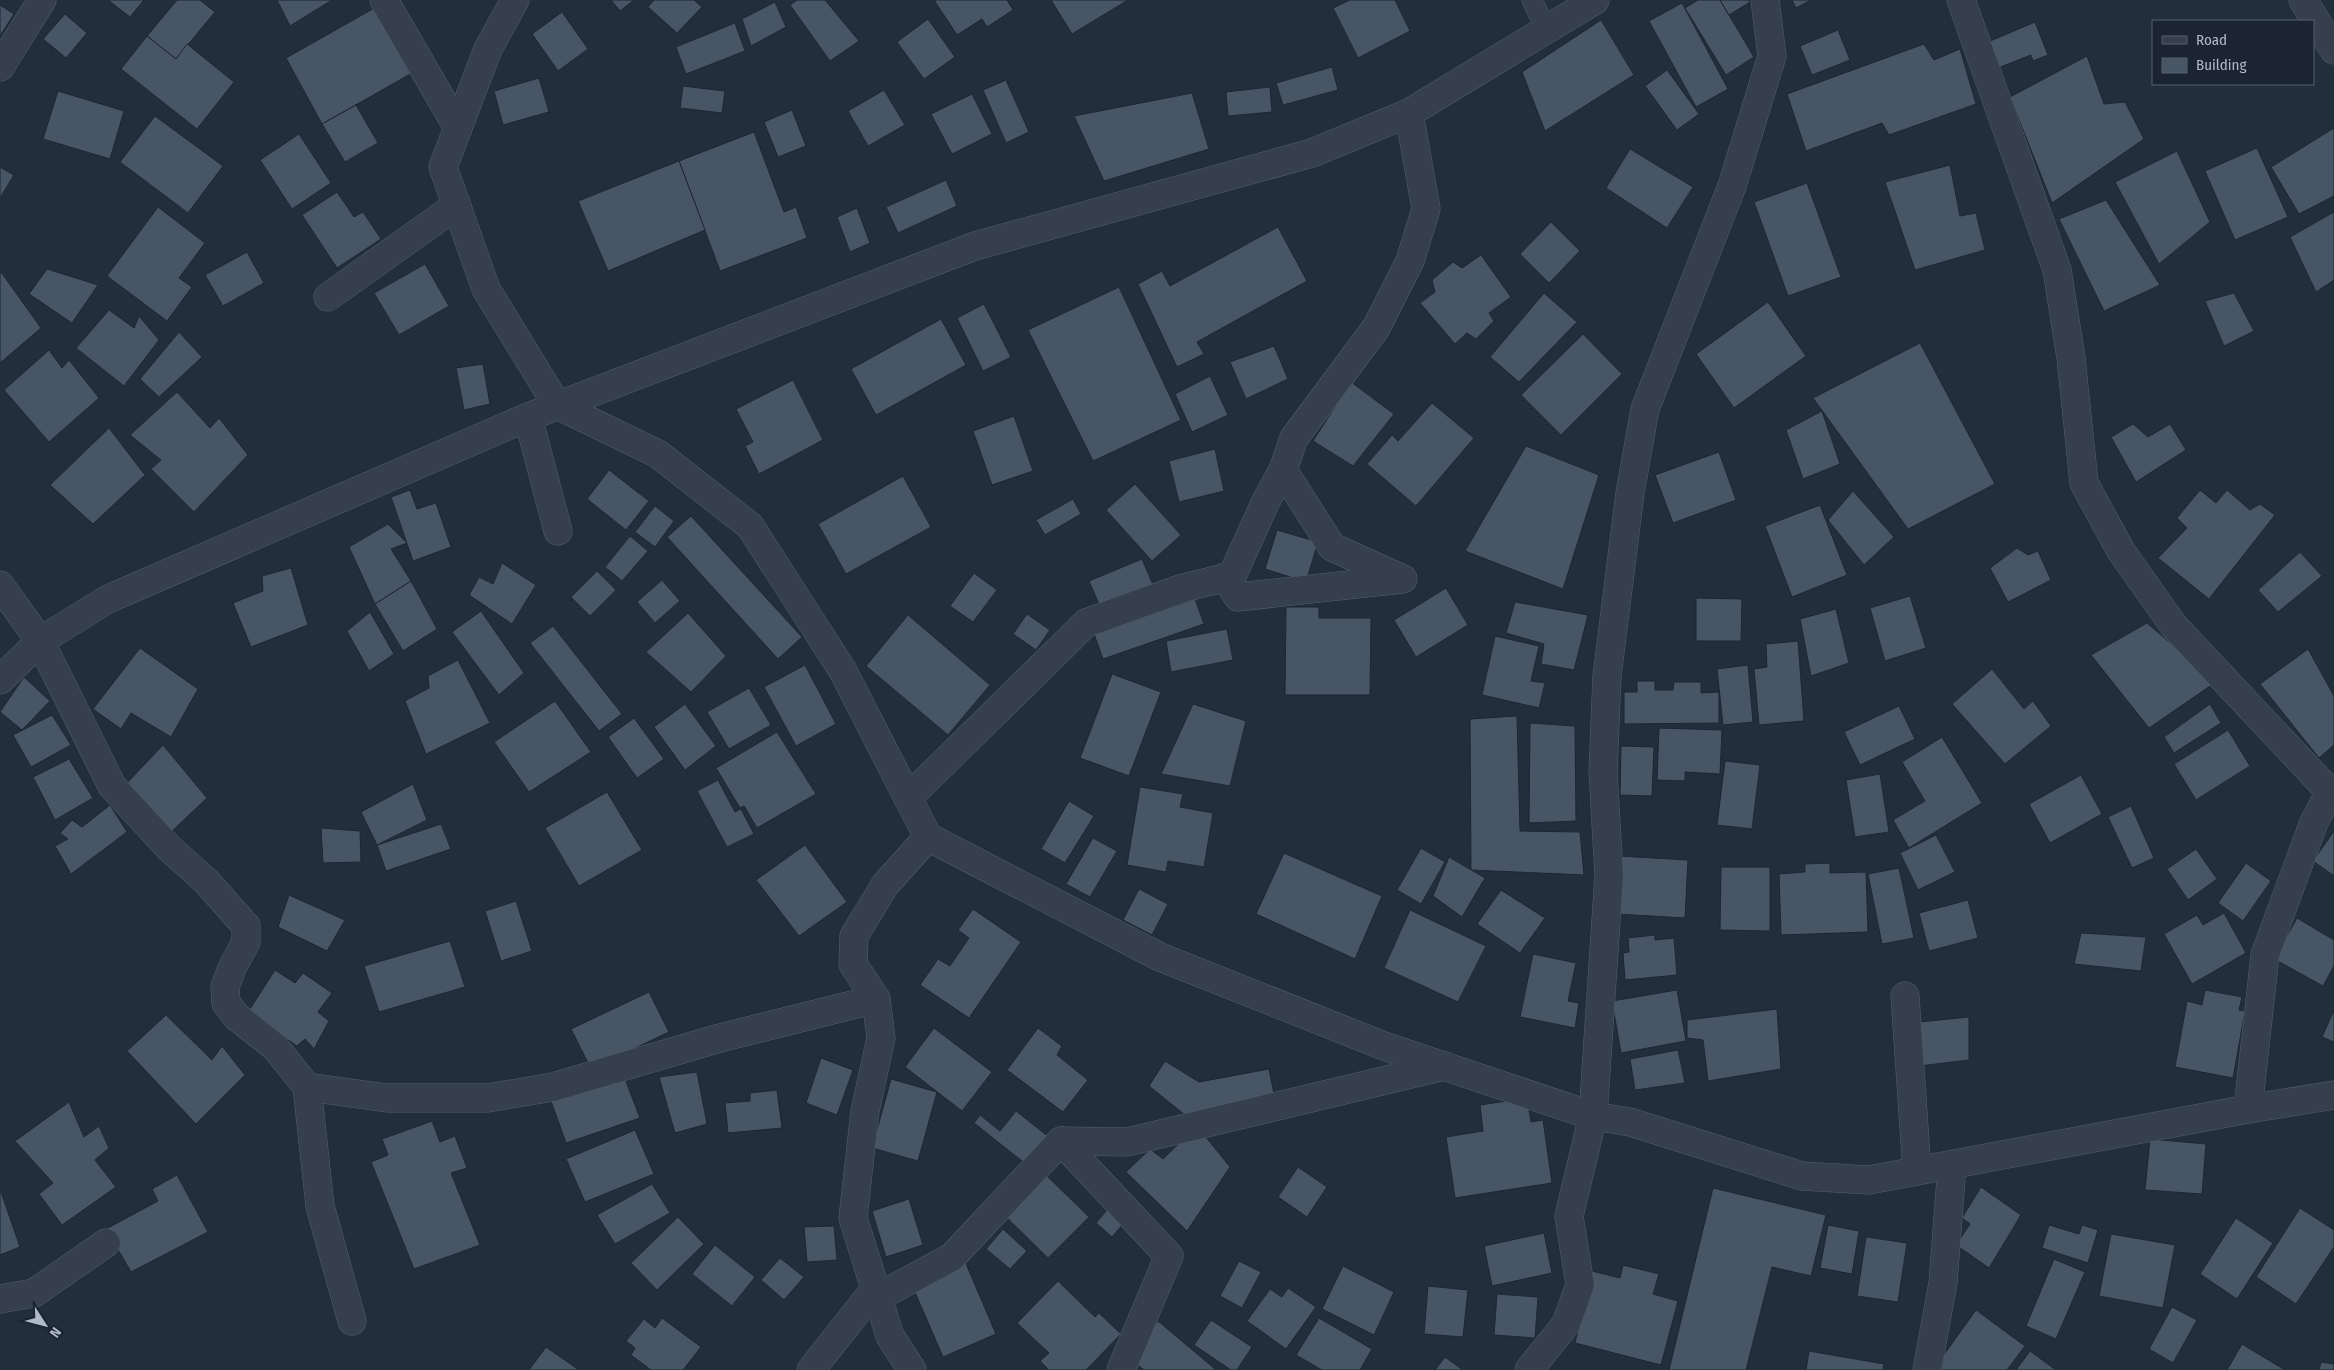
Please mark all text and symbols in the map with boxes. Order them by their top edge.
legend [2152,20,2314,85]
text: Road [2196,31,2227,49]
text: Building [2196,56,2247,74]
north arrow [20,1300,70,1350]
text: N [46,1324,64,1341]

